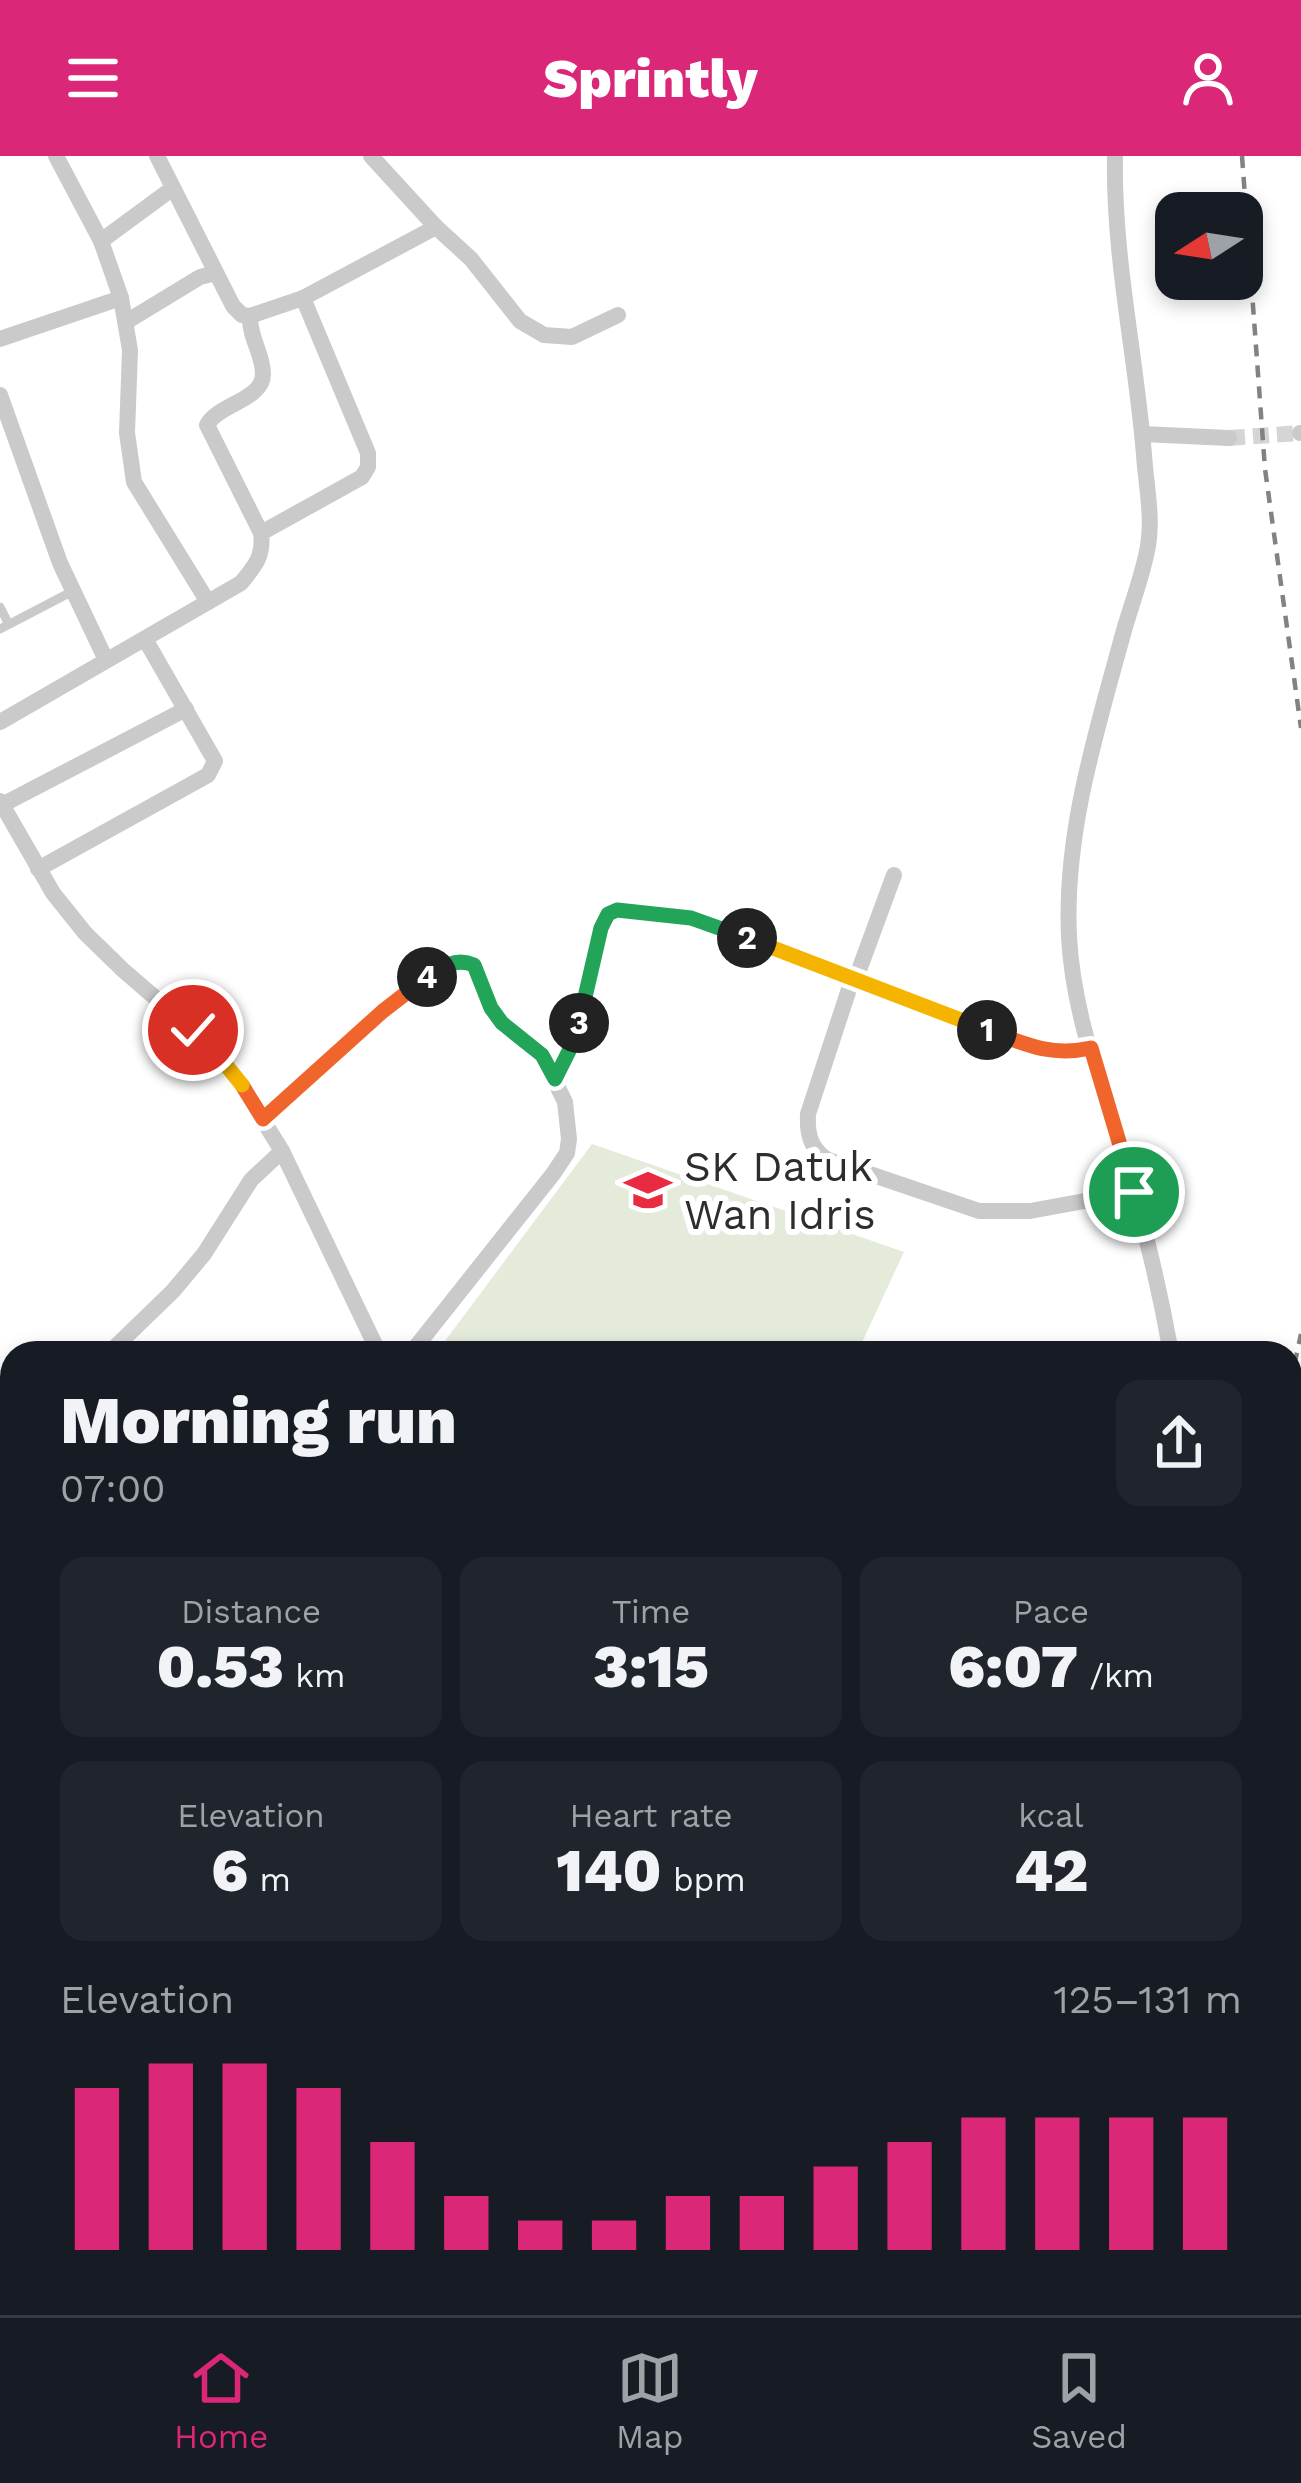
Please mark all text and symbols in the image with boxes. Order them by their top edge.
icon: menu [60,45,126,111]
icon: person [1175,45,1241,111]
text: Sprintly [543,47,758,110]
north arrow [1155,192,1263,300]
map controls [1155,192,1263,300]
pin: 2 [717,908,777,968]
text: 2 [737,918,757,957]
pin: 4 [397,947,457,1007]
text: 4 [416,957,438,996]
pin [142,979,244,1081]
pin: 3 [549,993,609,1053]
icon: check [160,997,226,1063]
pin: 1 [957,1000,1017,1060]
text: 3 [569,1003,589,1042]
text: 1 [980,1010,994,1049]
pin [1083,1141,1185,1243]
place label: SK Datuk Wan Idris [684,1142,876,1239]
icon: arrive [1101,1159,1167,1225]
school or university icon: SK Datuk Wan Idris [623,1165,673,1215]
button: share [1116,1380,1242,1506]
text: Morning run [60,1382,457,1459]
text: 07:00 [60,1466,165,1511]
text: Distance [181,1592,321,1631]
text: Time [612,1592,690,1631]
text: Pace [1013,1592,1089,1631]
text: 0.53 [157,1631,284,1702]
text: 3:15 [593,1631,709,1702]
text: 6:07 [948,1631,1078,1702]
text: km [284,1656,345,1695]
text: /km [1078,1656,1154,1695]
text: Elevation [177,1796,325,1835]
text: Heart rate [569,1796,733,1835]
text: kcal [1018,1796,1084,1835]
text: 6 [211,1835,248,1906]
text: 140 [556,1835,662,1906]
text: 42 [1014,1835,1088,1906]
text: m [248,1860,291,1899]
text: bpm [662,1860,746,1899]
text: Elevation [60,1977,234,2022]
text: 125–131 m [1053,1977,1242,2022]
tab: Home [174,2345,268,2456]
tab: Map [616,2345,683,2456]
tab: Saved [1031,2345,1127,2456]

